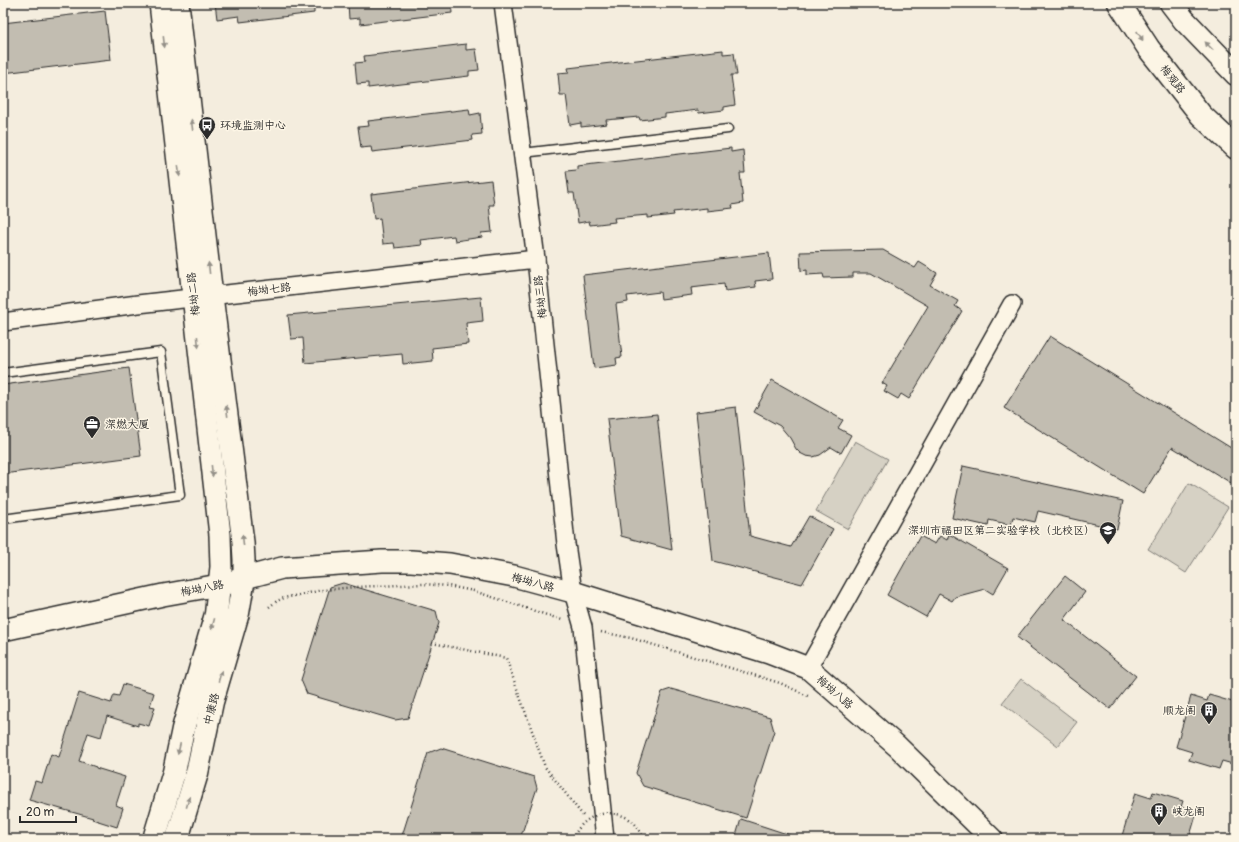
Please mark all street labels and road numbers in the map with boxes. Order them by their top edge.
street label: 梅观路 [1157,62,1188,96]
street label: 梅坳二路 [185,271,202,317]
street label: 梅坳三路 [532,274,549,320]
street label: 梅坳七路 [246,280,292,299]
street label: 梅坳八路 [510,571,556,594]
street label: 梅坳八路 [179,578,225,599]
street label: 梅坳八路 [814,673,856,712]
street label: 中康路 [201,692,222,727]

